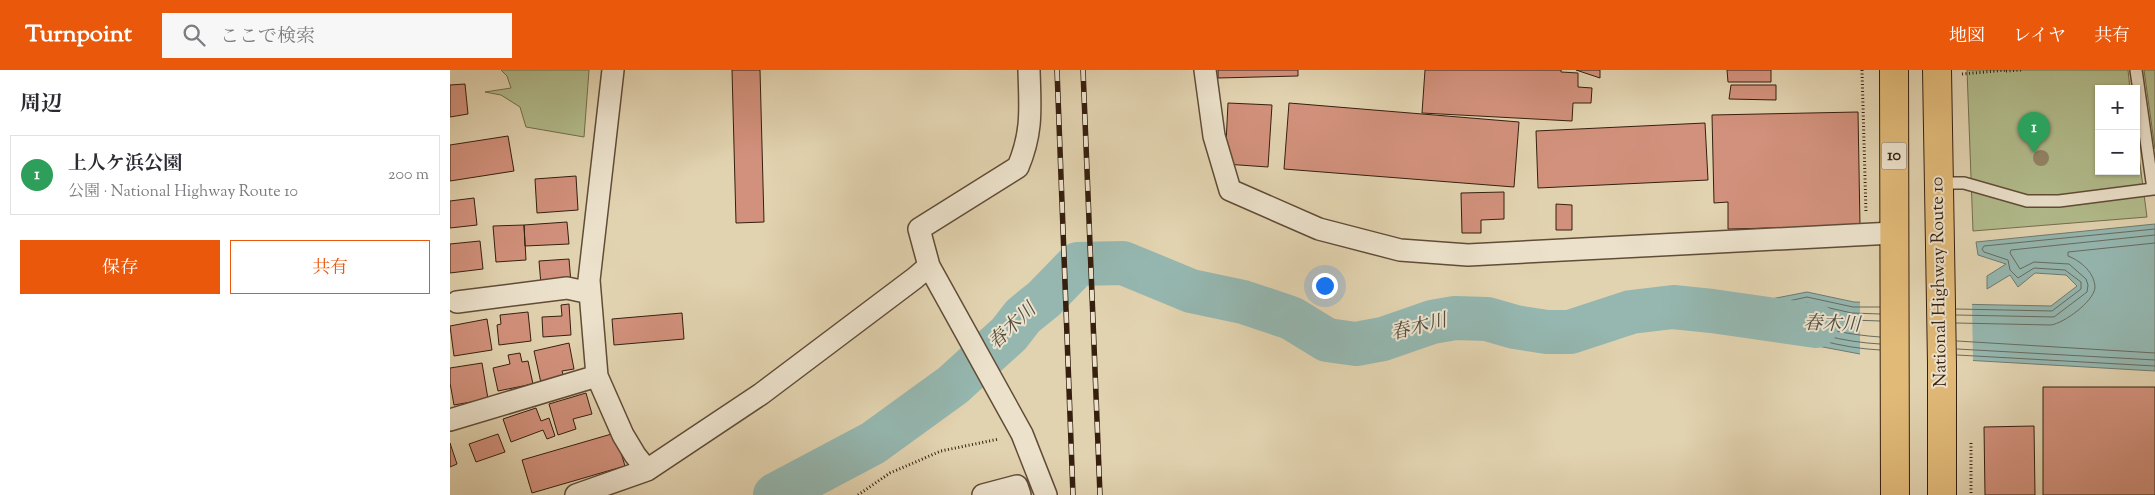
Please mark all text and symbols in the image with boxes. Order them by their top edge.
search box [162,13,512,58]
text: Turnpoint [25,18,132,52]
icon: search [180,21,208,49]
text: ここで検索 [220,24,315,51]
text: 地図 [1949,24,1985,50]
text: レイヤ [2013,24,2066,50]
text: 共有 [2094,24,2130,50]
map controls [2095,85,2140,175]
button: + [2095,85,2140,130]
text: 周辺 [20,90,62,120]
pin: 1 [2018,112,2050,153]
button: − [2095,130,2140,175]
road number: 10 [1882,142,1906,170]
text: 上人ケ浜公園 [68,151,182,178]
text: 1 [34,164,40,187]
text: 200 m [388,164,429,187]
street label: National Highway Route 10 [1925,177,1955,387]
text: 公園 · National Highway Route 10 [68,181,298,204]
button: 保存 [20,240,220,294]
button: 共有 [230,240,430,294]
your location [1312,273,1338,299]
water label: 春木川 [983,296,1044,357]
water label: 春木川 [1388,308,1452,348]
water label: 春木川 [1803,311,1863,340]

